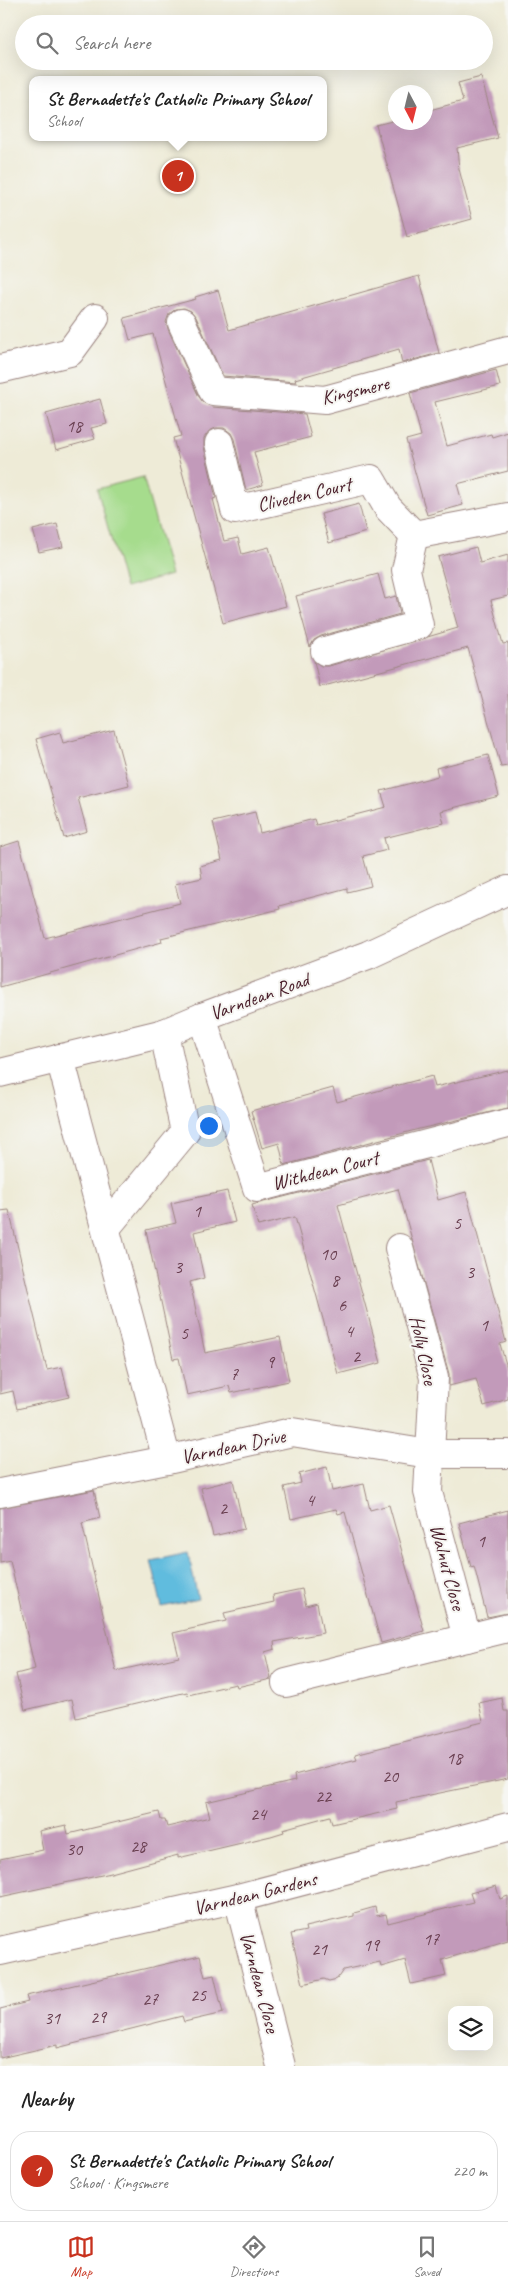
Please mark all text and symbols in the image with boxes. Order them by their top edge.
search box [15,15,493,70]
icon: search [33,29,61,57]
text: Search here [73,31,150,55]
popup [29,76,327,141]
north arrow [388,85,433,130]
text: St Bernadette's Catholic Primary School [47,87,309,111]
text: School [47,111,81,131]
pin: 1 [162,157,194,195]
street label: Kingsmere [319,370,393,410]
house number: 18 [66,415,84,437]
street label: Cliveden Court [255,471,357,517]
street label: Varndean Road [206,966,315,1026]
your location [196,1113,222,1139]
street label: Withdean Court [269,1144,384,1196]
house number: 1 [193,1200,202,1222]
house number: 5 [453,1212,462,1234]
house number: 10 [320,1243,338,1265]
house number: 3 [174,1256,184,1278]
house number: 3 [466,1261,476,1283]
house number: 8 [331,1269,341,1291]
house number: 6 [338,1294,347,1316]
street label: Holly Close [404,1313,443,1388]
house number: 1 [480,1314,489,1336]
house number: 4 [345,1320,355,1342]
house number: 5 [180,1322,189,1344]
house number: 2 [352,1345,362,1367]
house number: 9 [266,1351,276,1373]
house number: 7 [230,1363,239,1385]
street label: Varndean Drive [179,1423,289,1470]
house number: 4 [306,1489,316,1511]
house number: 2 [219,1497,229,1519]
street label: Walnut Close [424,1522,471,1614]
house number: 1 [477,1530,486,1552]
house number: 18 [446,1747,464,1769]
house number: 20 [382,1765,400,1787]
house number: 22 [315,1785,333,1807]
house number: 24 [250,1803,268,1825]
house number: 28 [130,1835,148,1857]
house number: 30 [66,1838,84,1860]
street label: Varndean Gardens [191,1866,321,1921]
house number: 17 [423,1928,440,1950]
street label: Varndean Close [234,1929,285,2037]
house number: 19 [363,1934,381,1956]
house number: 21 [311,1938,328,1960]
house number: 25 [190,1984,207,2006]
house number: 27 [142,1988,159,2010]
house number: 29 [90,2006,108,2028]
map controls [448,2006,493,2051]
button: layers [448,2006,493,2051]
house number: 31 [44,2007,61,2029]
text: Nearby [20,2086,73,2112]
text: St Bernadette's Catholic Primary School [68,2149,331,2173]
text: 1 [33,2161,41,2181]
text: 220 m [453,2161,487,2181]
text: School · Kingsmere [68,2173,168,2193]
tab: Map [67,2233,95,2280]
tab: Directions [230,2233,278,2280]
tab: Saved [413,2233,441,2280]

